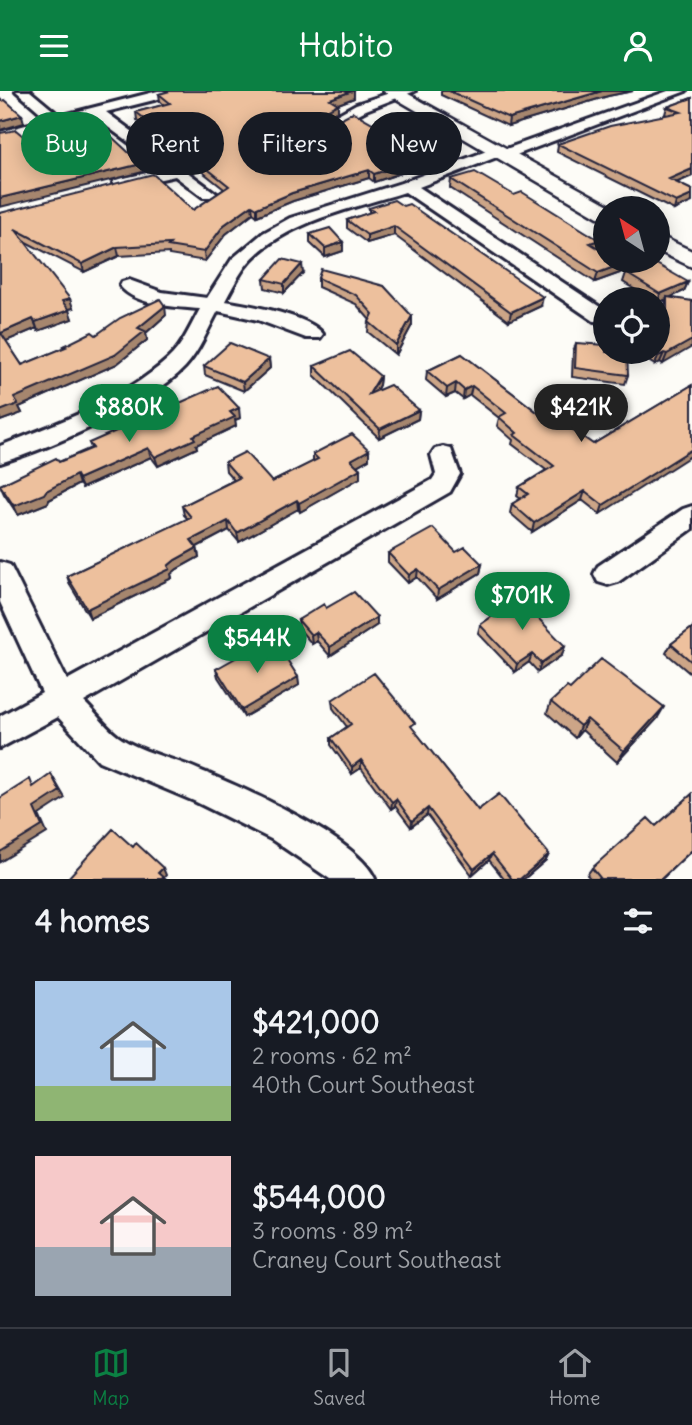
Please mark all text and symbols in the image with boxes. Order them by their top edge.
text: Habito [299,25,393,66]
icon: menu [35,27,73,65]
icon: person [619,27,657,65]
chip: Buy [21,112,112,175]
chip: Rent [126,112,224,175]
chip: Filters [238,112,352,175]
chip: New [366,112,462,175]
north arrow [593,196,670,273]
map controls [593,196,670,364]
button: locate [593,287,670,364]
pin: $880K [80,385,178,444]
pin: $421K [532,385,630,444]
text: $880K [95,392,163,421]
text: $421K [550,392,612,421]
pin: $701K [473,573,571,632]
text: $701K [491,580,553,609]
pin: $544K [208,615,306,675]
text: $544K [224,623,290,652]
text: 4 homes [35,902,150,940]
icon: filters [619,902,657,940]
text: $421,000 [252,1003,380,1041]
icon: home [91,1009,175,1093]
text: 2 rooms · 62 m² [252,1041,412,1070]
text: 40th Court Southeast [252,1070,475,1099]
text: $544,000 [252,1178,386,1216]
icon: home [91,1184,175,1268]
text: 3 rooms · 89 m² [252,1216,413,1245]
text: Craney Court Southeast [252,1245,501,1274]
tab: Map [92,1344,130,1410]
tab: Saved [313,1344,365,1410]
tab: Home [549,1344,600,1410]

